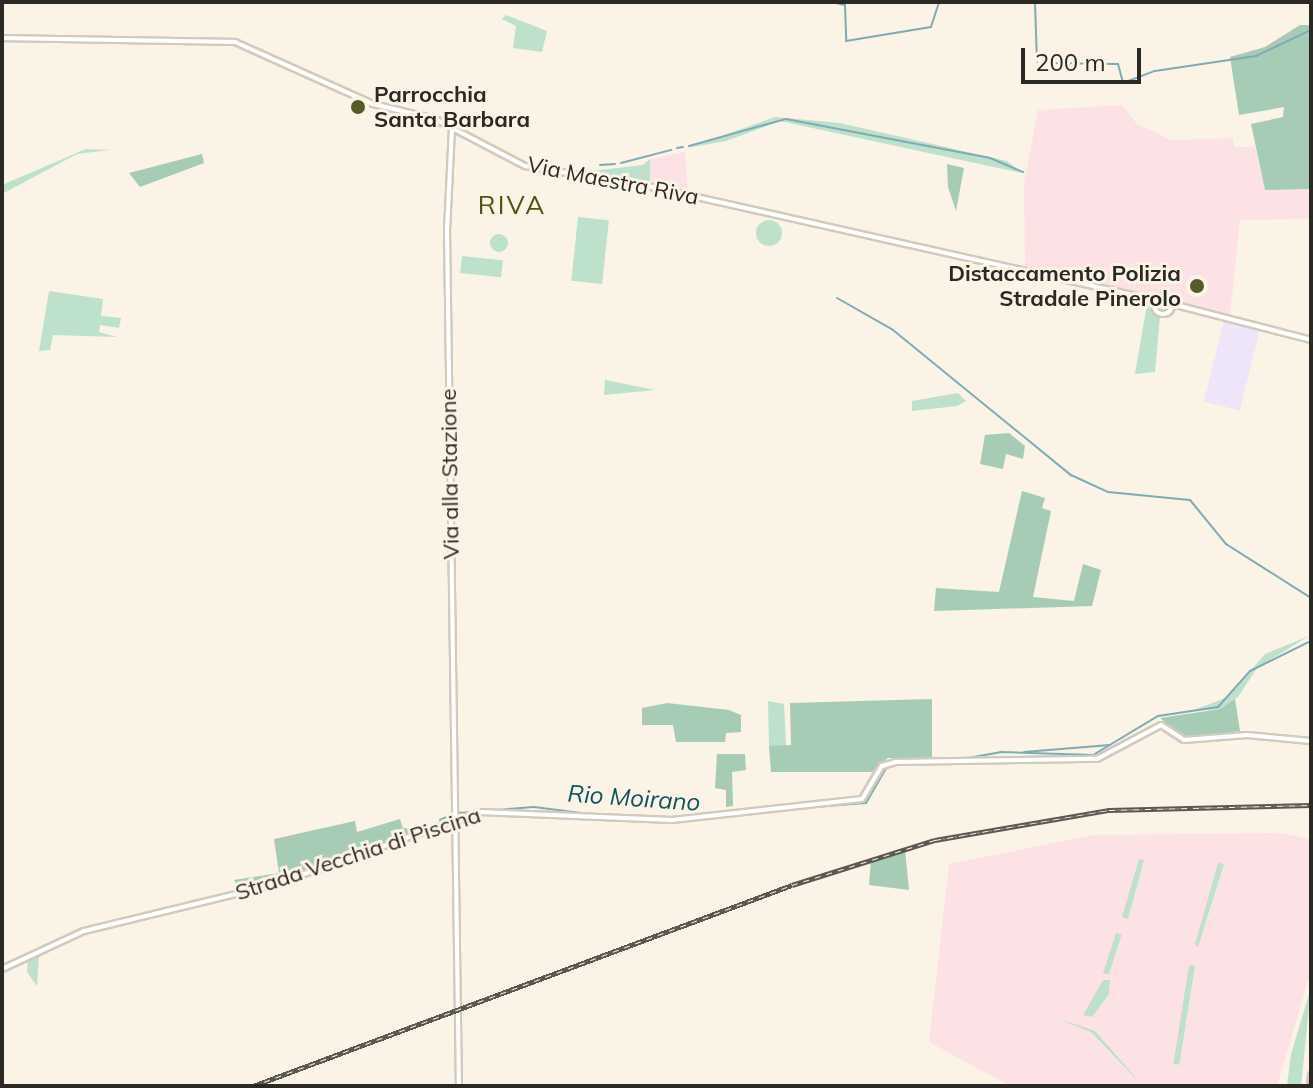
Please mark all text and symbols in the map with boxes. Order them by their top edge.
scale bar [1025,32,1145,82]
text: 200 m [1035,47,1106,77]
place label: Parrocchia Santa Barbara [374,81,530,132]
marker: Parrocchia Santa Barbara [349,98,367,116]
street label: Via Maestra Riva [525,151,701,211]
district label: RIVA [478,189,546,221]
place label: Distaccamento Polizia Stradale Pinerolo [948,260,1181,312]
marker: Distaccamento Polizia Stradale Pinerolo [1188,277,1206,295]
street label: Via alla Stazione [435,388,465,560]
water label: Rio Moirano [567,779,701,817]
street label: Strada Vecchia di Piscina [232,802,484,906]

